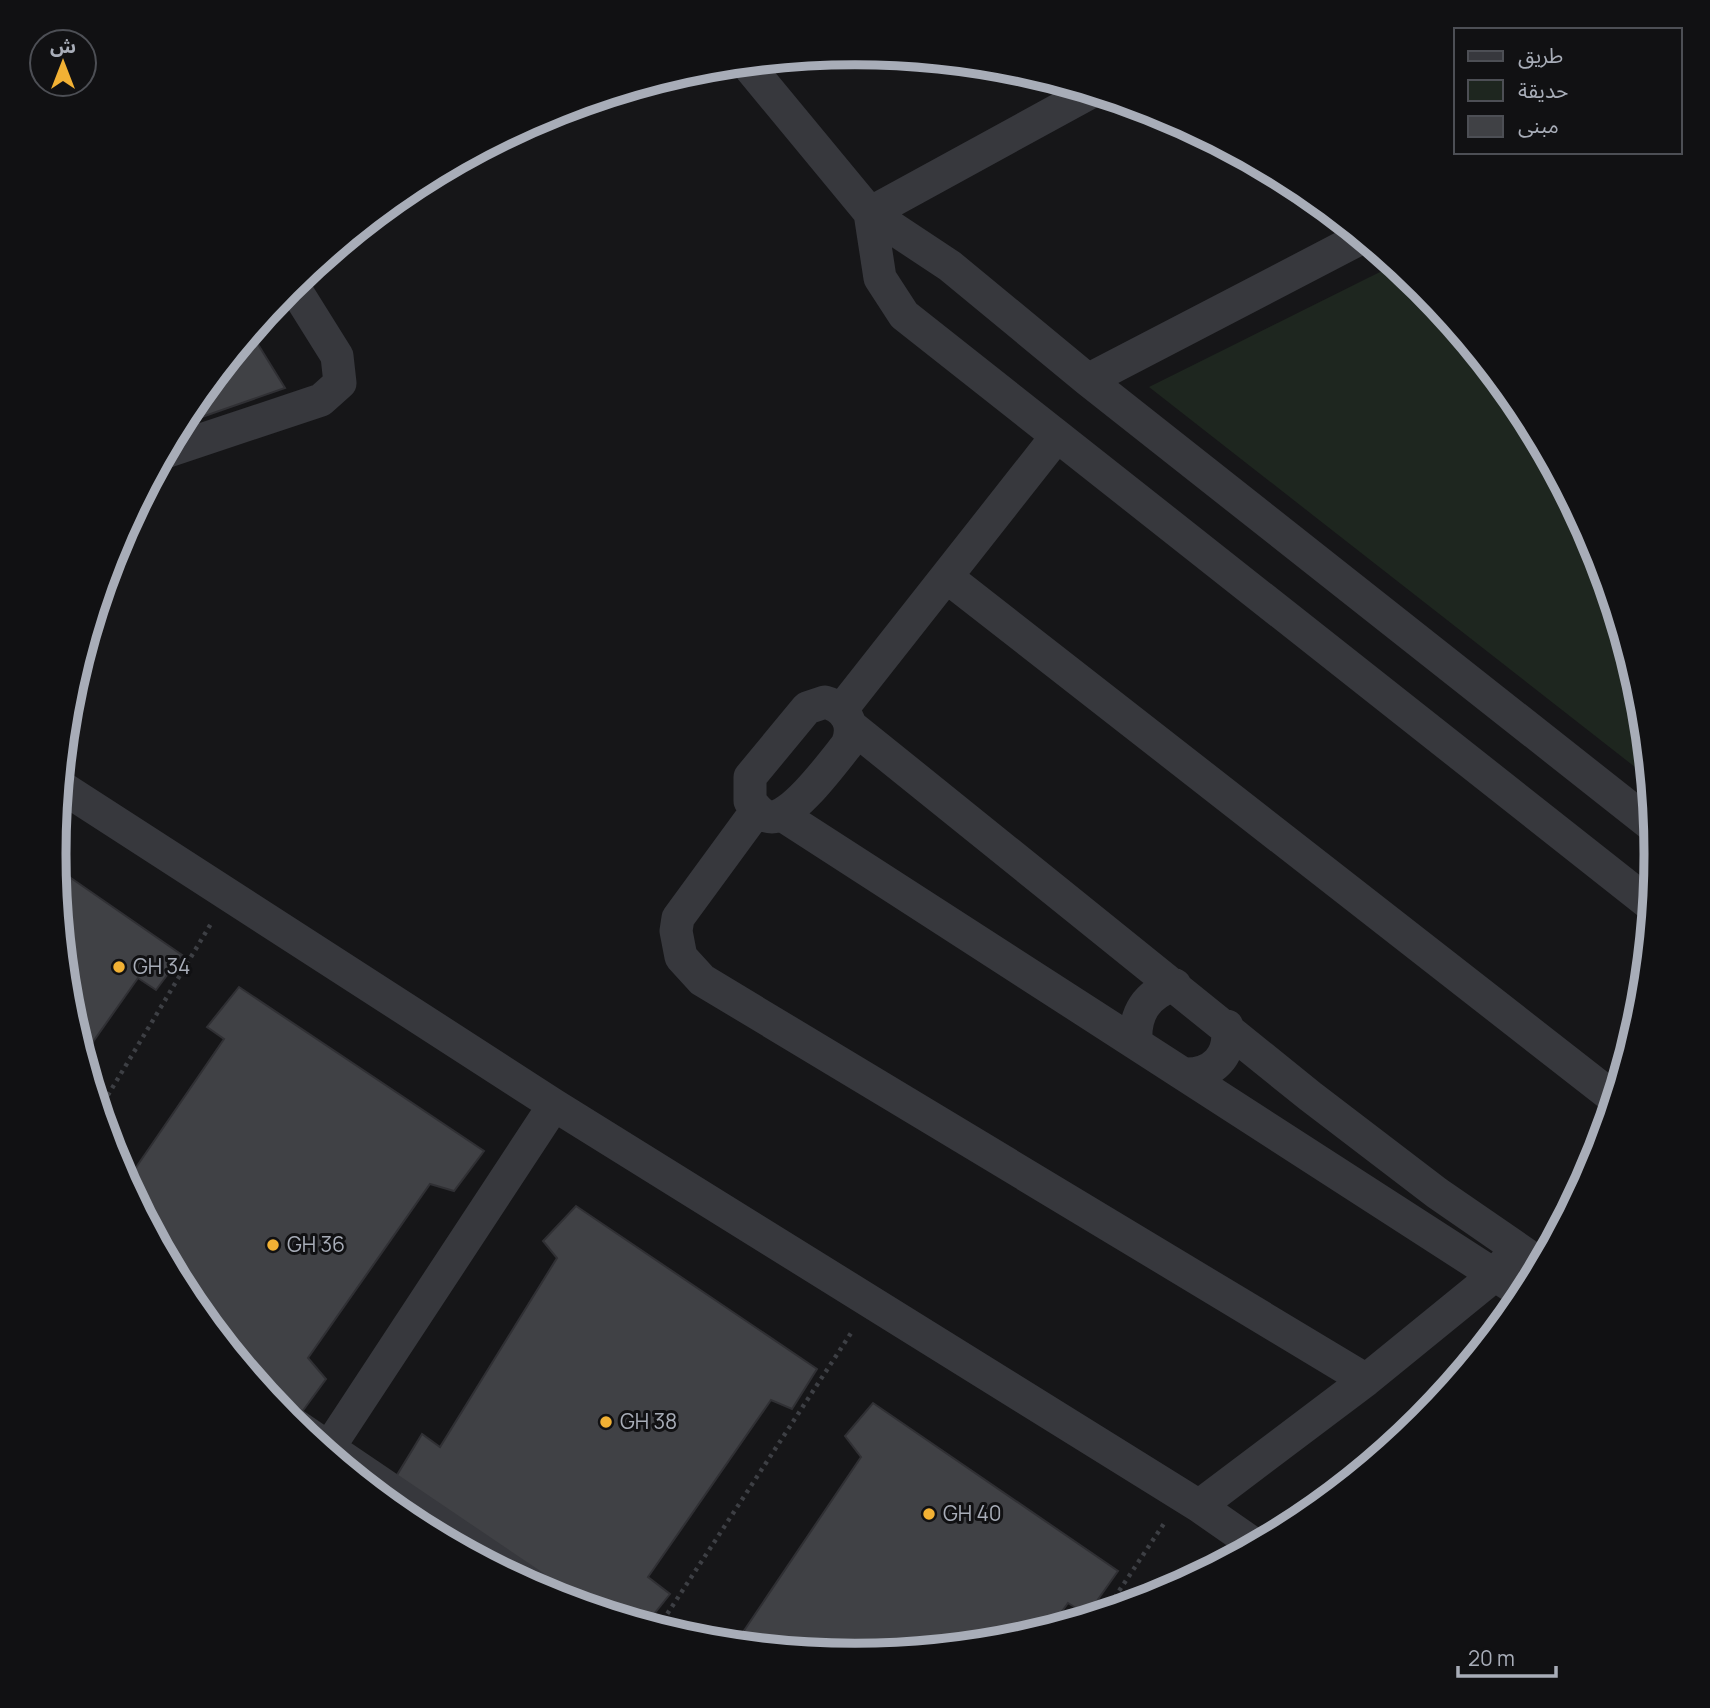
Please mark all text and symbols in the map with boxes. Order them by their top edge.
north arrow [28,28,98,98]
legend [1454,28,1682,154]
text: ش [50,33,76,59]
text: طريق [1518,41,1563,69]
text: حديقة [1518,76,1568,104]
text: مبنى [1518,111,1559,139]
place label: GH 34 [133,952,190,980]
marker: GH 34 [111,959,127,975]
place label: GH 36 [287,1230,345,1258]
marker: GH 36 [265,1237,281,1253]
place label: GH 38 [620,1407,677,1435]
marker: GH 38 [598,1414,614,1430]
place label: GH 40 [943,1499,1002,1527]
marker: GH 40 [921,1506,937,1522]
scale bar [1458,1634,1556,1678]
text: 20 m [1468,1644,1515,1672]

